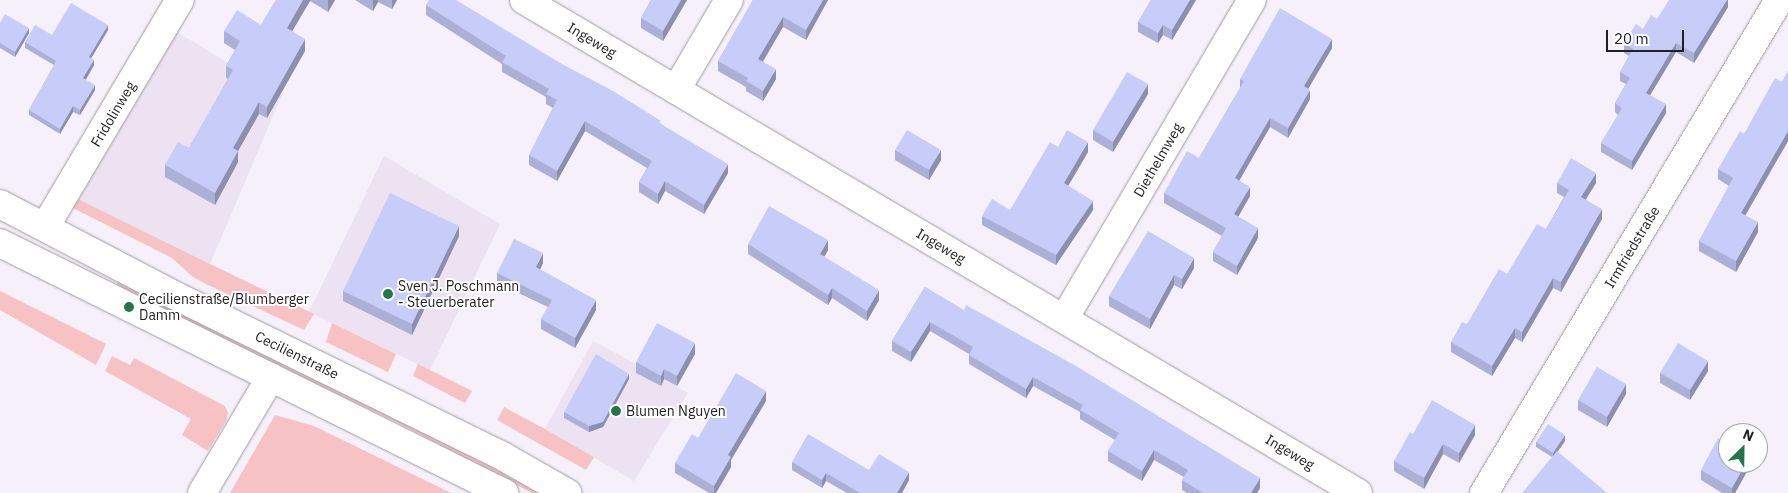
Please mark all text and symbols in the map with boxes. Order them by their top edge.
street label: Ingeweg [564,19,620,61]
scale bar [1608,20,1686,52]
text: 20 m [1614,29,1649,48]
street label: Fridolinweg [87,78,139,150]
street label: Diethelmweg [1130,120,1186,200]
street label: Irmfriedstraße [1601,203,1663,291]
street label: Ingeweg [913,225,969,267]
place label: Sven J. Poschmann - Steuerberater [398,278,519,310]
marker: Sven J. Poschmann - Steuerberater [382,288,394,300]
place label: Cecilienstraße/Blumberger Damm [139,291,309,324]
marker: Cecilienstraße/Blumberger Damm [123,301,135,313]
street label: Cecilienstraße [253,328,341,382]
place label: Blumen Nguyen [626,403,726,419]
marker: Blumen Nguyen [610,405,622,417]
north arrow [1718,423,1768,473]
text: N [1740,425,1757,445]
street label: Ingeweg [1262,431,1318,473]

